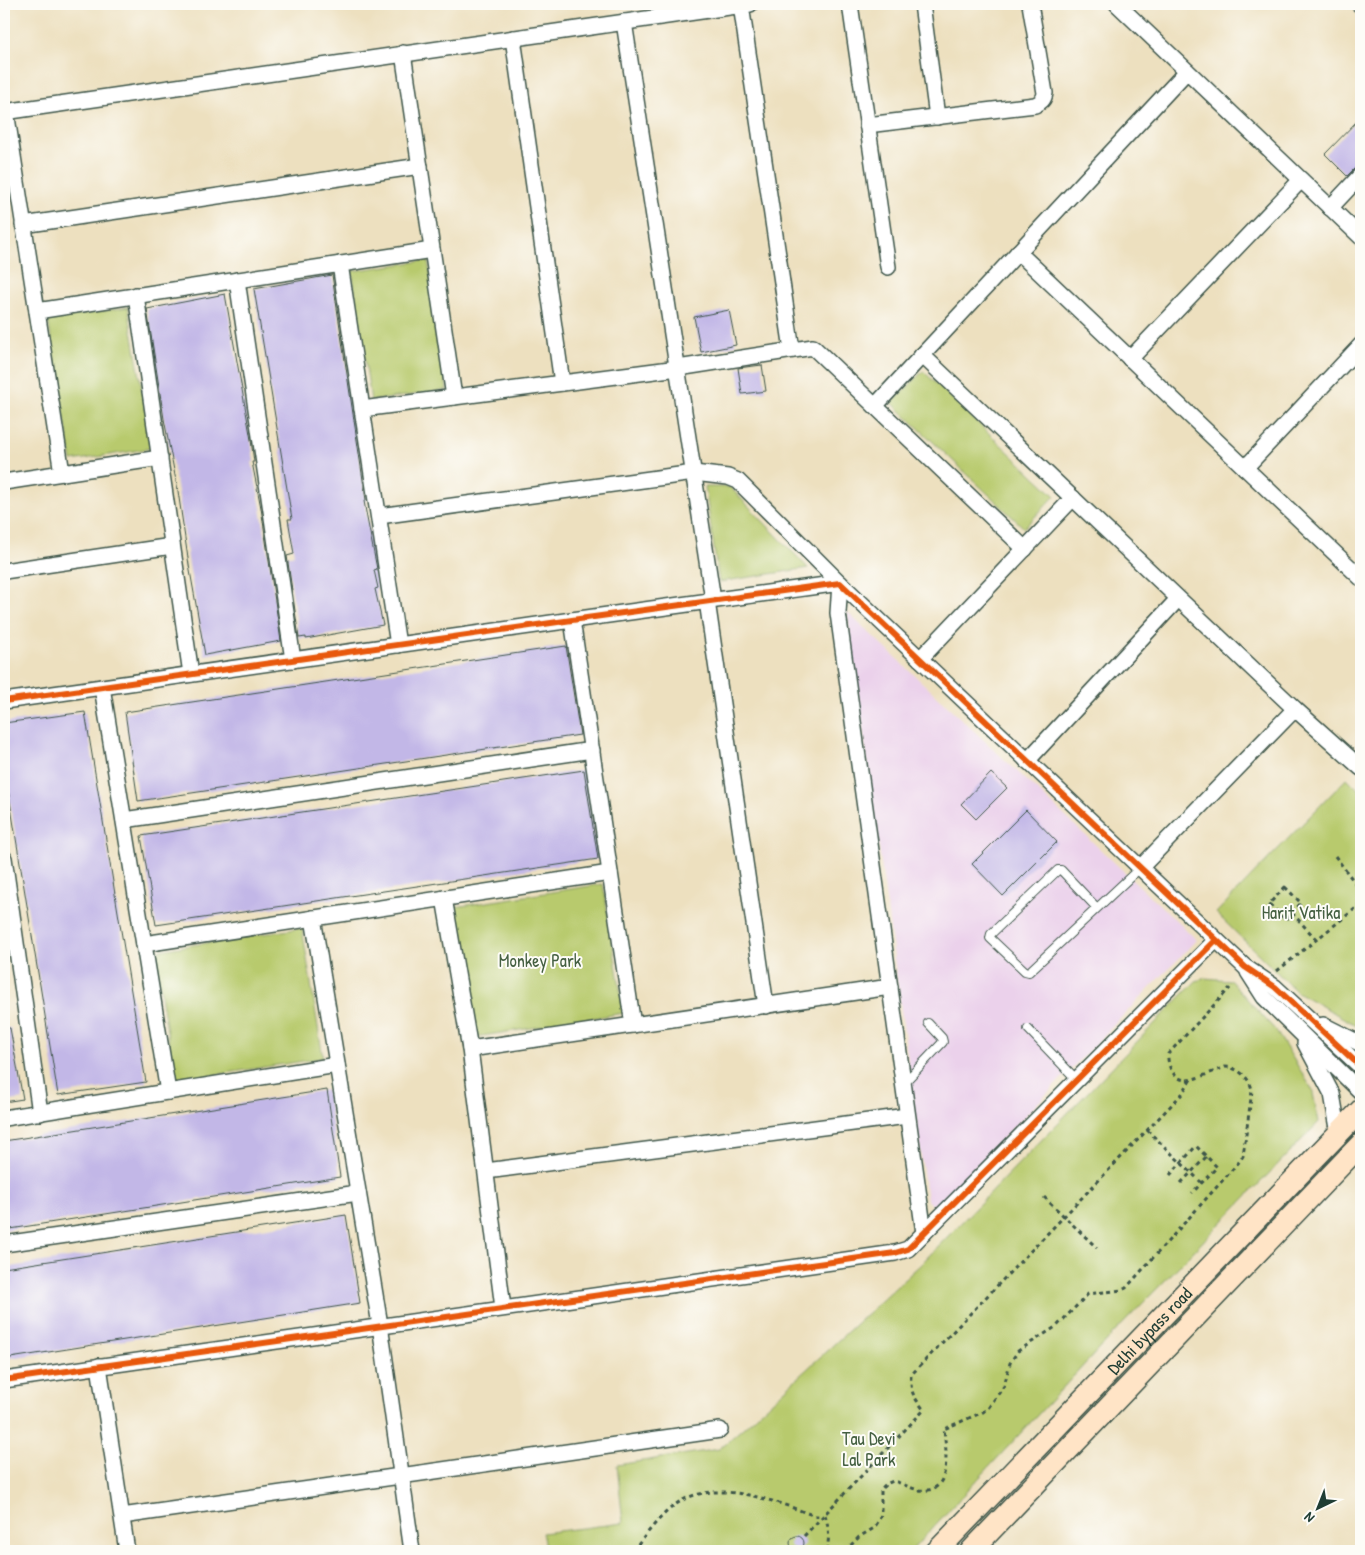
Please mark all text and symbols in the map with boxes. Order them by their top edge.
park label: Harit Vatika [1262,900,1340,925]
park label: Monkey Park [499,948,582,973]
street label: Delhi bypass road [1101,1281,1197,1380]
park label: Tau Devi Lal Park [842,1426,896,1472]
north arrow [1292,1482,1342,1532]
text: N [1299,1508,1318,1527]

